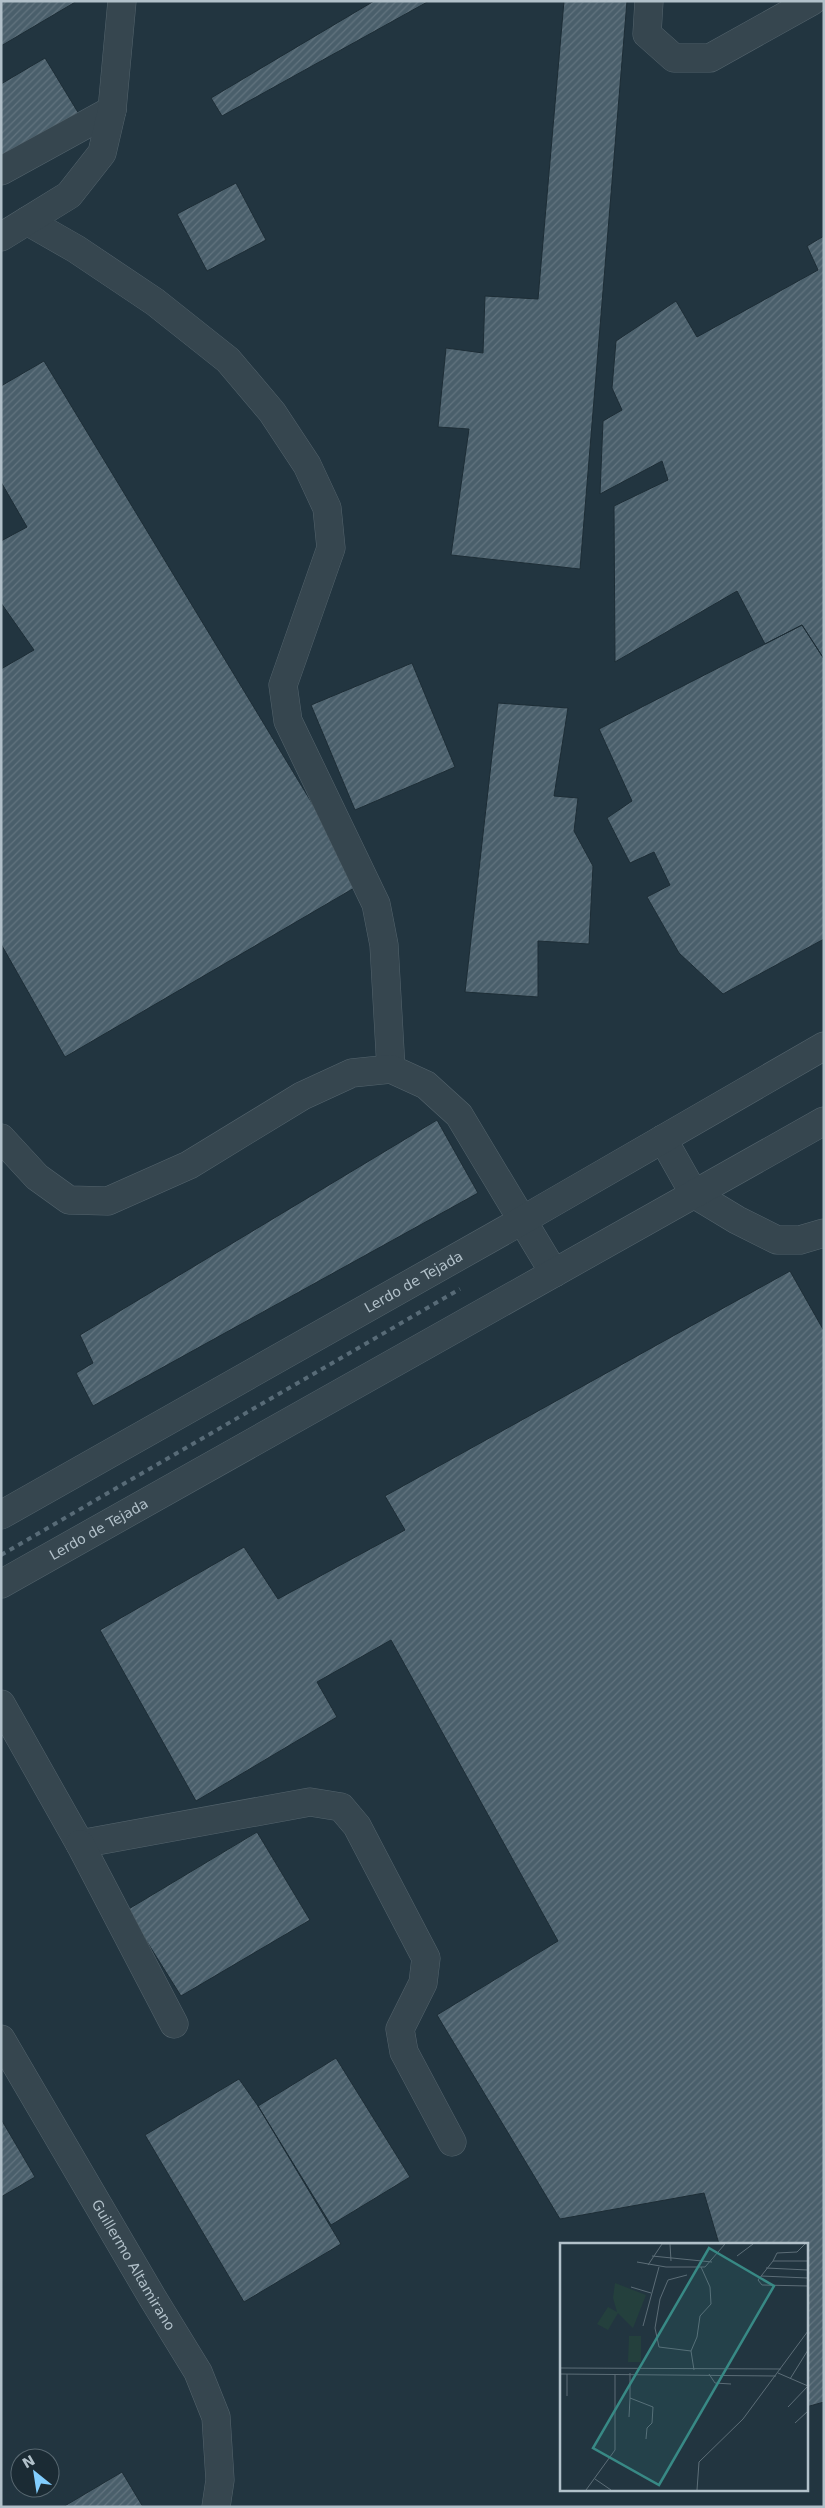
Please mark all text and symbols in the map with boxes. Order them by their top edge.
street label: Lerdo de Tejada [362,1248,466,1316]
street label: Lerdo de Tejada [47,1495,151,1563]
street label: Guillermo Altamirano [89,2197,178,2333]
inset map [560,2243,808,2490]
north arrow [10,2448,60,2498]
text: N [19,2452,38,2472]

